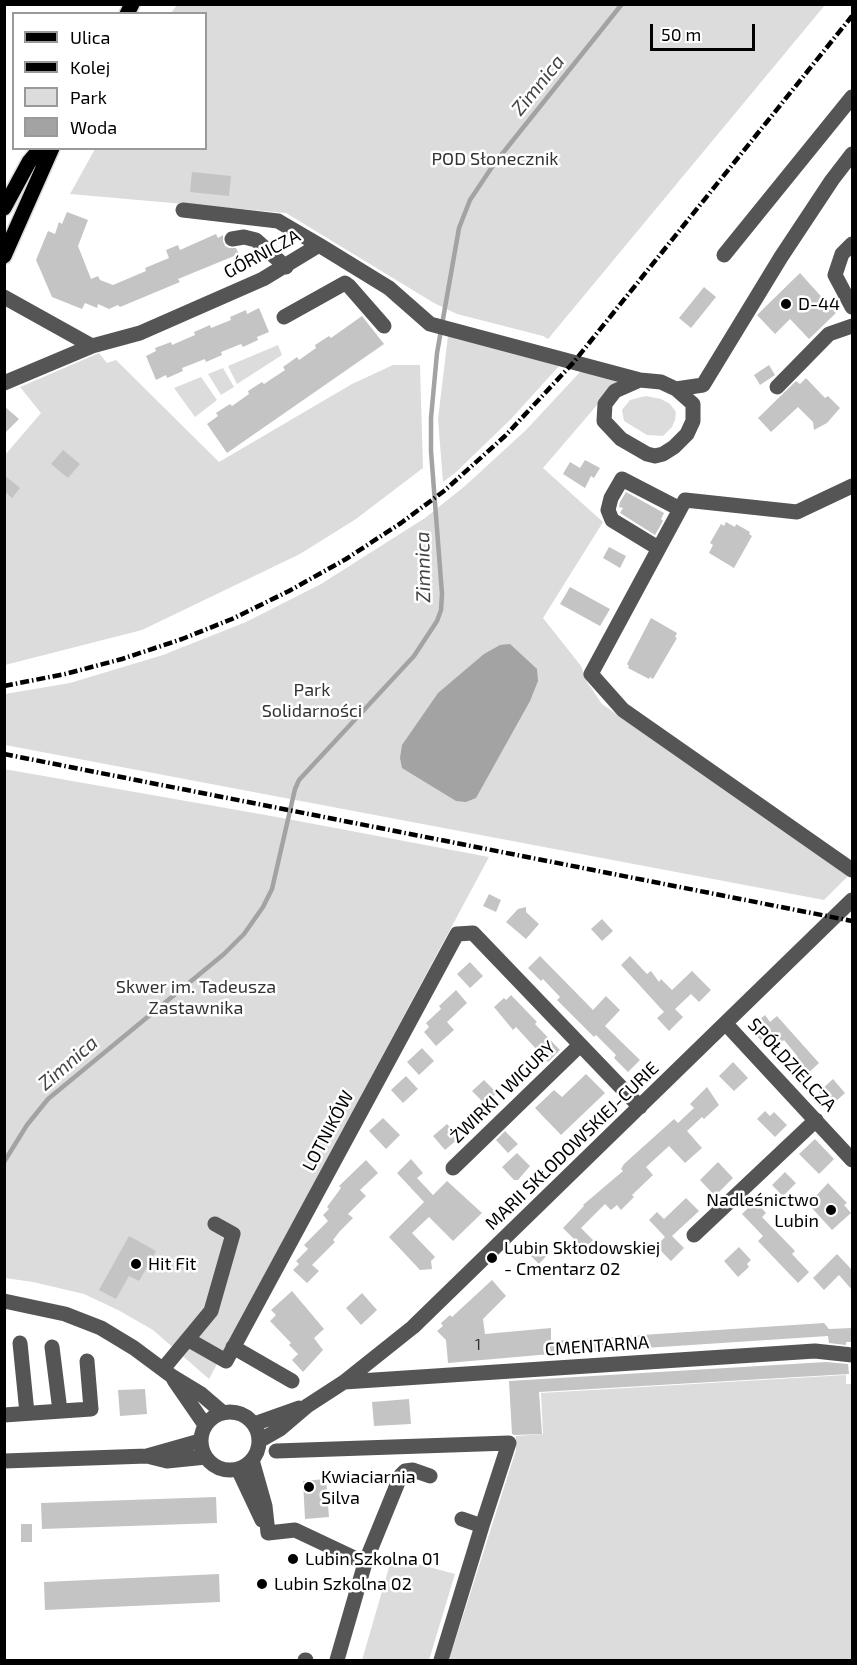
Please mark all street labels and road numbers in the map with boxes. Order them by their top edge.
street label: GÓRNICZA [220,225,304,283]
street label: SPÓŁDZIELCZA [743,1014,841,1116]
street label: ŻWIRKI I WIGURY [446,1036,560,1148]
street label: MARII SKŁODOWSKIEJ-CURIE [481,1058,663,1234]
street label: LOTNIKÓW [298,1087,358,1175]
street label: CMENTARNA [544,1332,650,1360]

